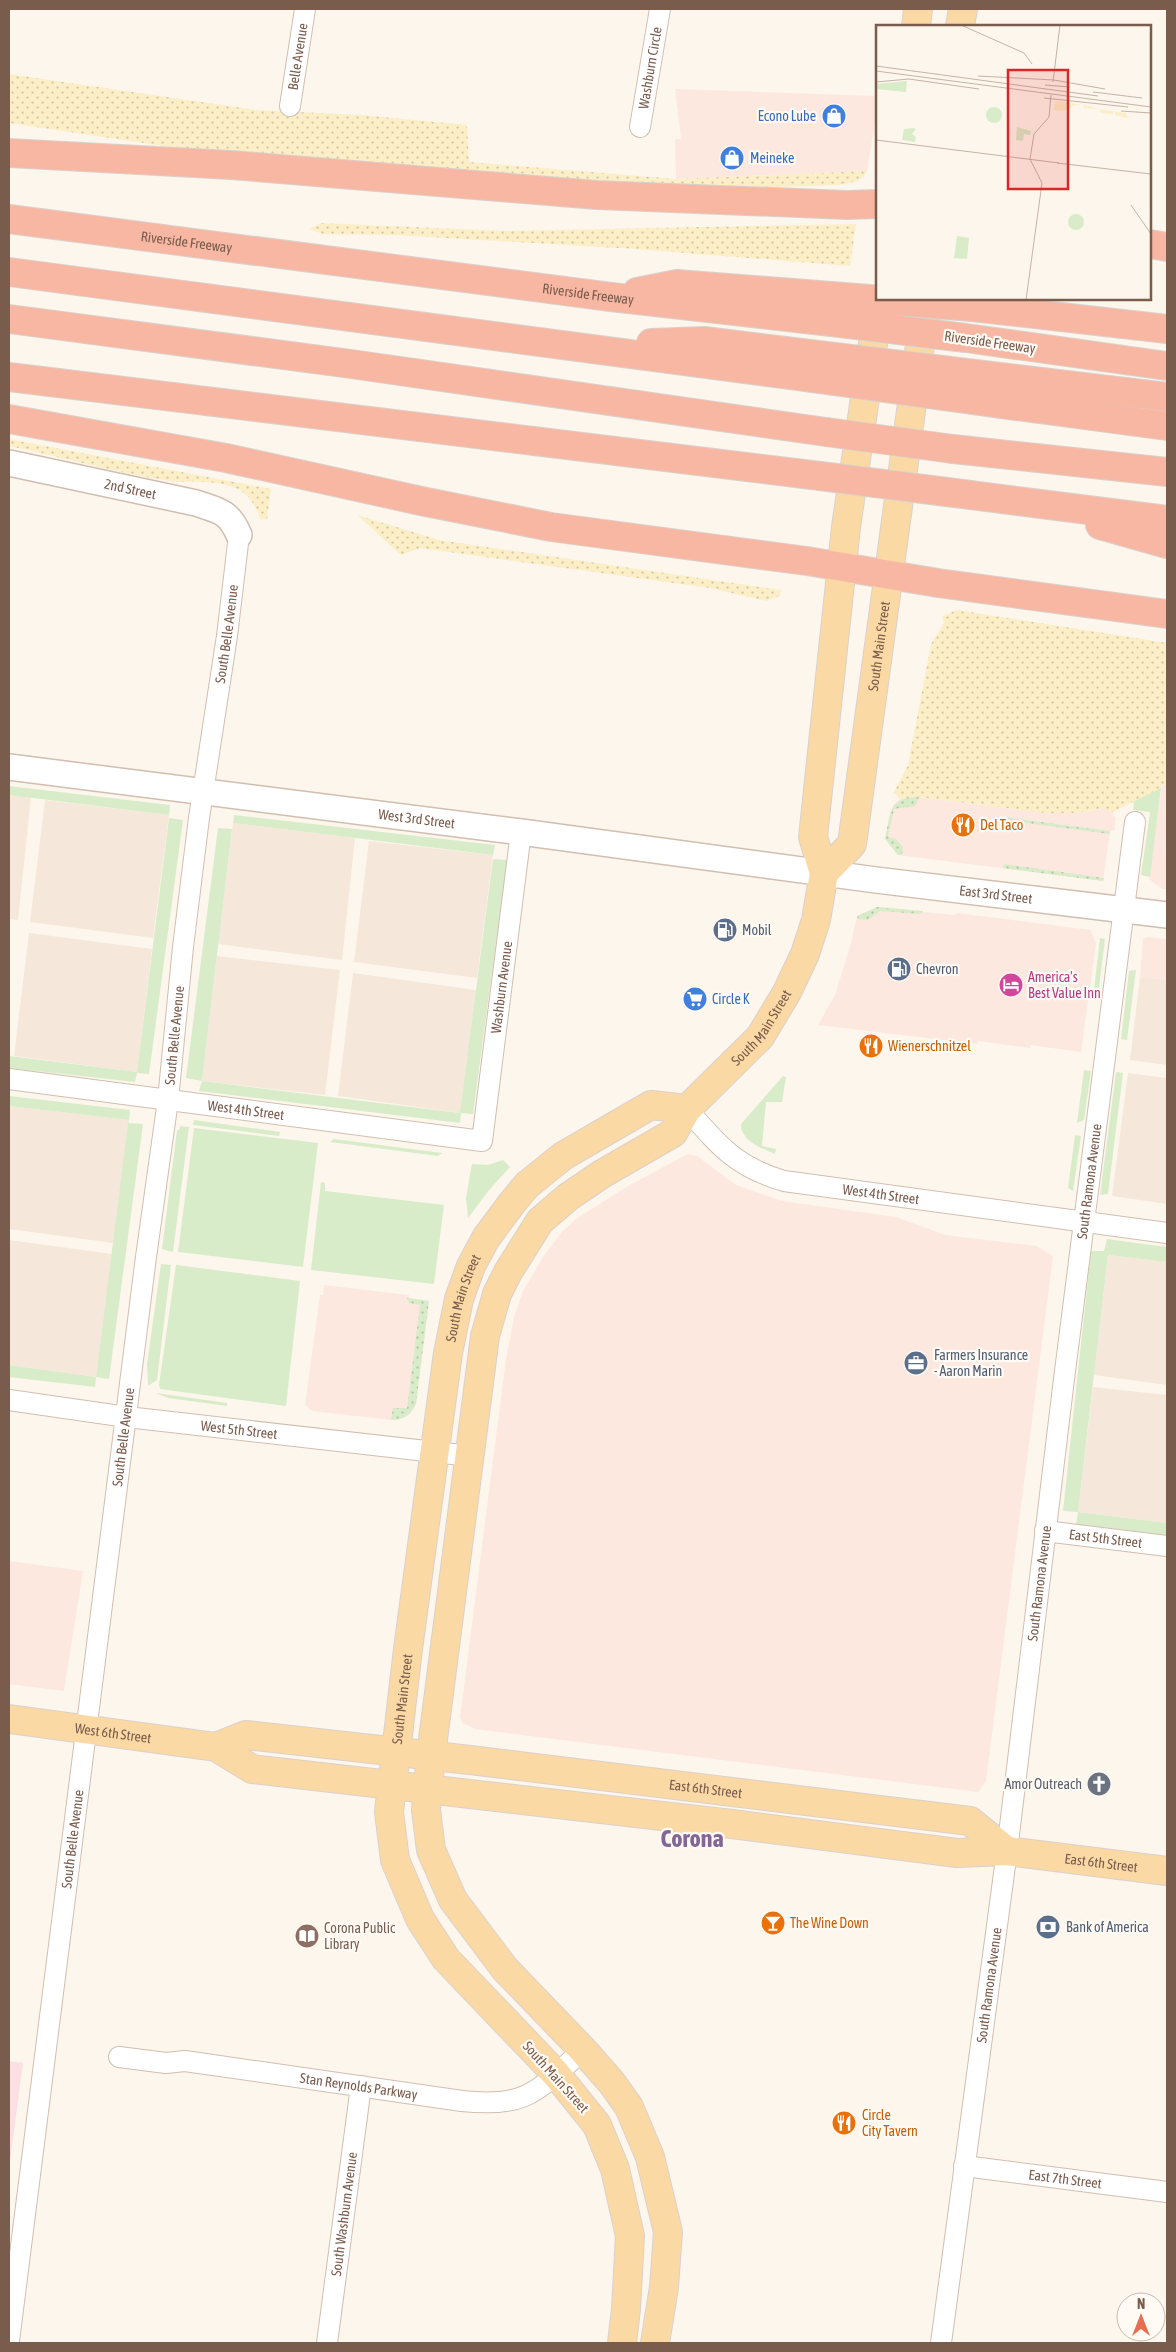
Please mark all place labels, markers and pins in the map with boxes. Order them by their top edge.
shop icon: Econo Lube [821,103,847,129]
place label: Econo Lube [758,108,816,124]
shop icon: Meineke [719,145,745,171]
place label: Meineke [750,150,794,166]
restaurant icon: Del Taco [950,812,976,838]
place label: Del Taco [980,817,1023,833]
fuel station icon: Mobil [712,917,738,943]
place label: Mobil [742,922,772,938]
fuel station icon: Chevron [886,956,912,982]
place label: Chevron [916,961,959,977]
place label: America's Best Value Inn [1028,969,1101,1001]
hotel icon: America's Best Value Inn [998,972,1024,998]
supermarket icon: Circle K [682,986,708,1012]
place label: Circle K [712,991,750,1007]
restaurant icon: Wienerschnitzel [858,1033,884,1059]
place label: Wienerschnitzel [888,1038,971,1054]
place label: Farmers Insurance - Aaron Marin [934,1347,1028,1379]
office icon: Farmers Insurance - Aaron Marin [903,1350,929,1376]
church icon: Amor Outreach [1086,1771,1112,1797]
place label: Amor Outreach [1004,1776,1082,1792]
bar icon: The Wine Down [760,1910,786,1936]
bank icon: Bank of America [1035,1914,1061,1940]
place label: The Wine Down [790,1915,869,1931]
place label: Bank of America [1066,1919,1149,1935]
place label: Corona Public Library [324,1920,396,1952]
library icon: Corona Public Library [294,1923,320,1949]
place label: Circle City Tavern [862,2107,918,2139]
restaurant icon: Circle City Tavern [831,2110,857,2136]

